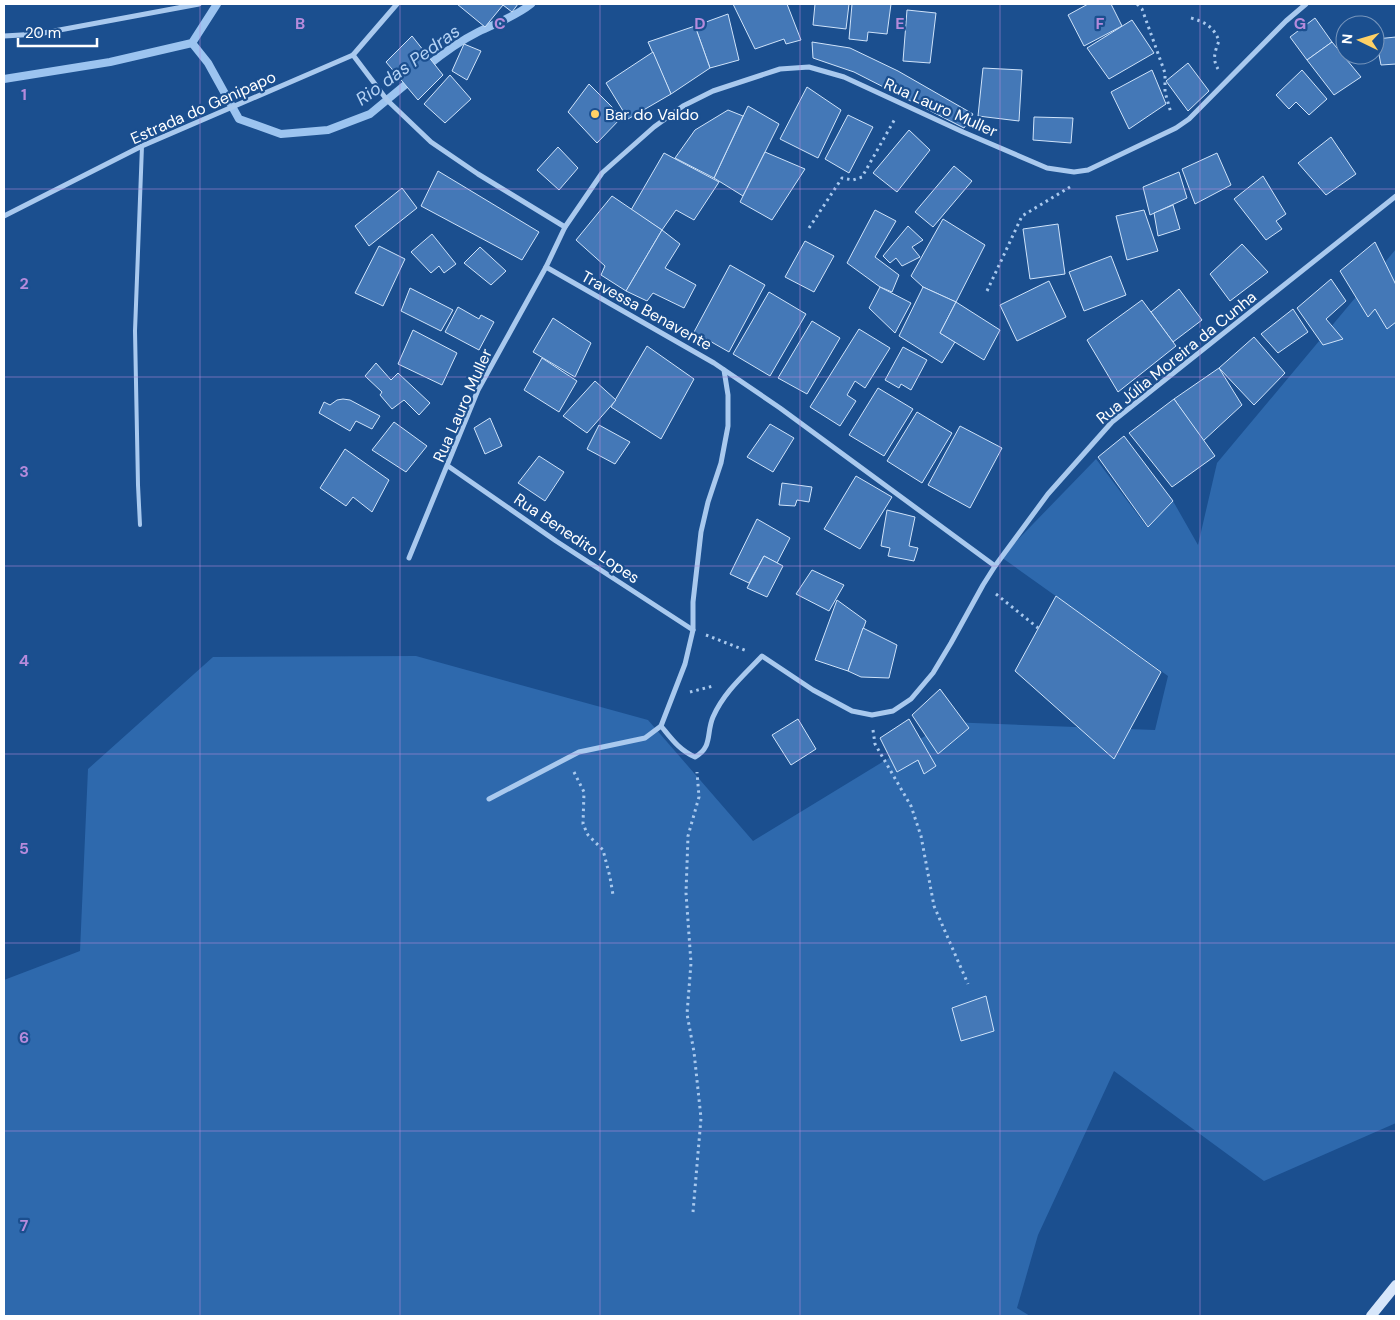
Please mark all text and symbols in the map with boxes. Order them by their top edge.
text: B [295,13,305,34]
text: C [494,13,506,34]
text: D [694,13,706,34]
text: E [895,13,905,34]
text: F [1096,13,1105,34]
text: G [1294,13,1306,34]
scale bar [18,15,96,47]
north arrow [1335,15,1385,65]
water label: Rio das Pedras [351,19,465,111]
text: 20 m [25,23,61,43]
text: N [1338,33,1356,45]
street label: Estrada do Genipapo [127,66,279,149]
street label: Rua Lauro Muller [881,73,1001,142]
text: 1 [21,84,27,105]
place label: Bar do Valdo [605,104,699,125]
marker: Bar do Valdo [589,108,601,120]
street label: Travessa Benavente [578,266,716,355]
text: 2 [19,273,29,294]
street label: Rua Júlia Moreira da Cunha [1092,286,1261,429]
street label: Rua Lauro Muller [428,345,497,465]
text: 3 [19,461,29,482]
street label: Rua Benedito Lopes [510,489,644,588]
text: 4 [19,650,29,671]
text: 5 [19,838,29,859]
text: 6 [19,1027,29,1048]
text: 7 [20,1215,29,1236]

